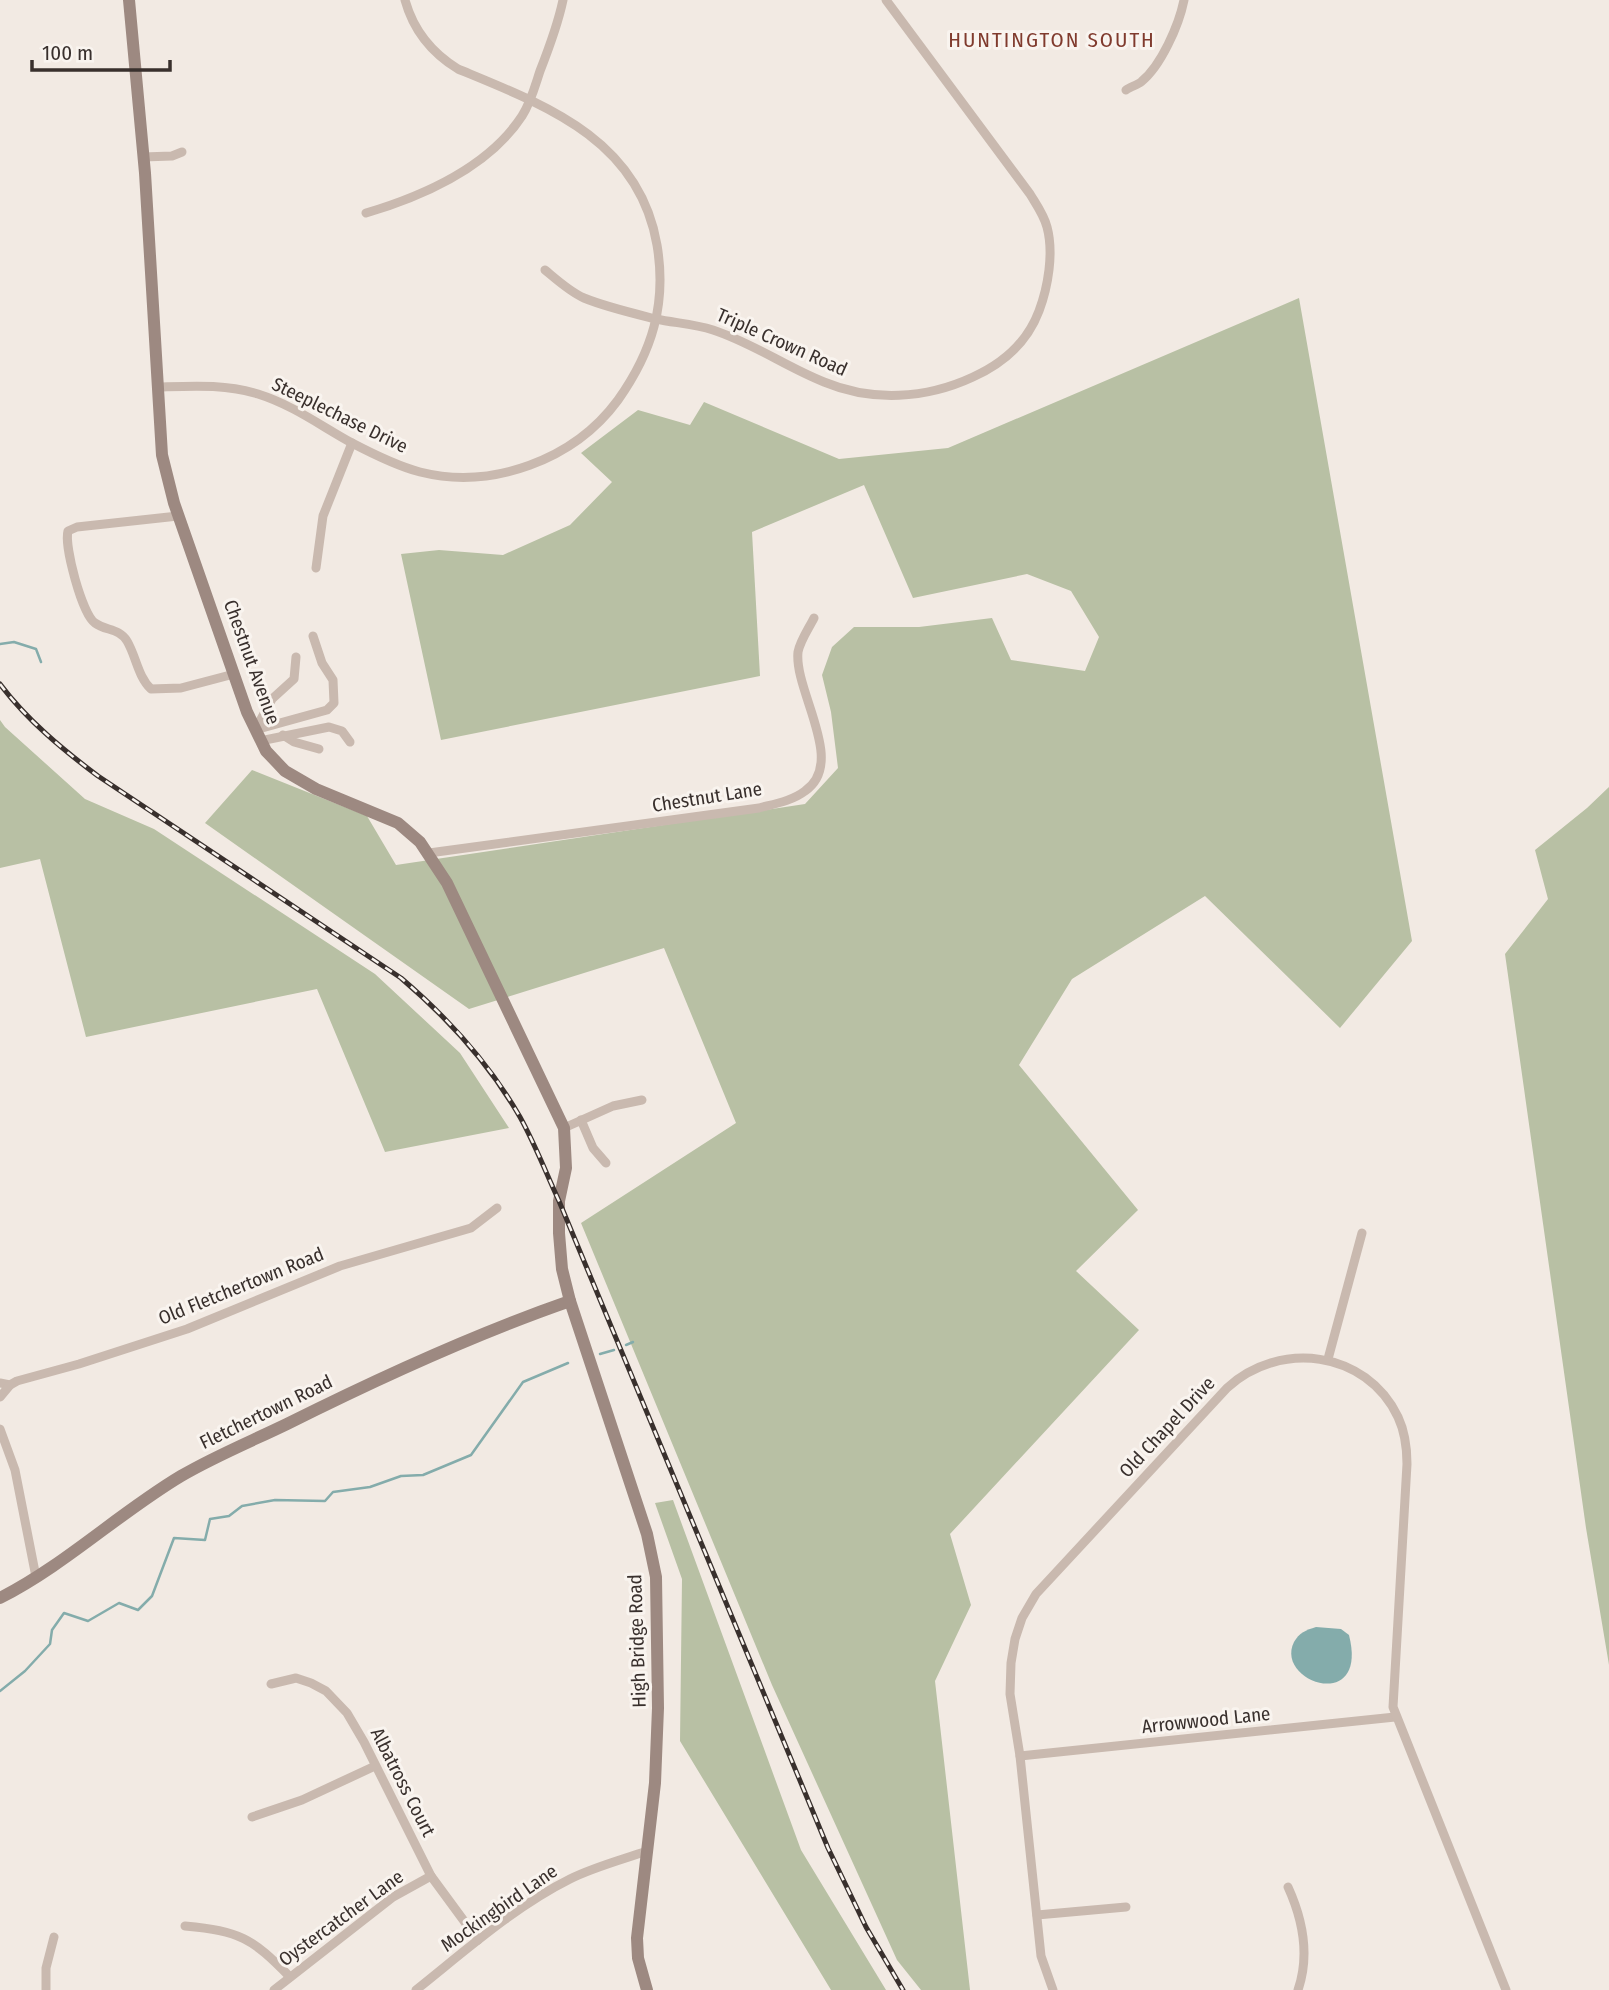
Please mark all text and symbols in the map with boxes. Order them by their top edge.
district label: HUNTINGTON SOUTH [948,27,1156,53]
scale bar [32,28,170,72]
text: 100 m [42,40,93,66]
street label: Triple Crown Road [713,303,851,381]
street label: Steeplechase Drive [268,372,412,458]
street label: Chestnut Avenue [219,597,285,727]
street label: Chestnut Lane [650,777,764,817]
street label: Old Fletchertown Road [155,1242,327,1330]
street label: Fletchertown Road [196,1370,336,1454]
street label: Old Chapel Drive [1114,1372,1220,1482]
street label: High Bridge Road [623,1574,651,1708]
street label: Arrowwood Lane [1141,1702,1271,1738]
street label: Albatross Court [366,1724,441,1841]
street label: Mockingbird Lane [436,1859,562,1957]
street label: Oystercatcher Lane [274,1865,408,1971]

